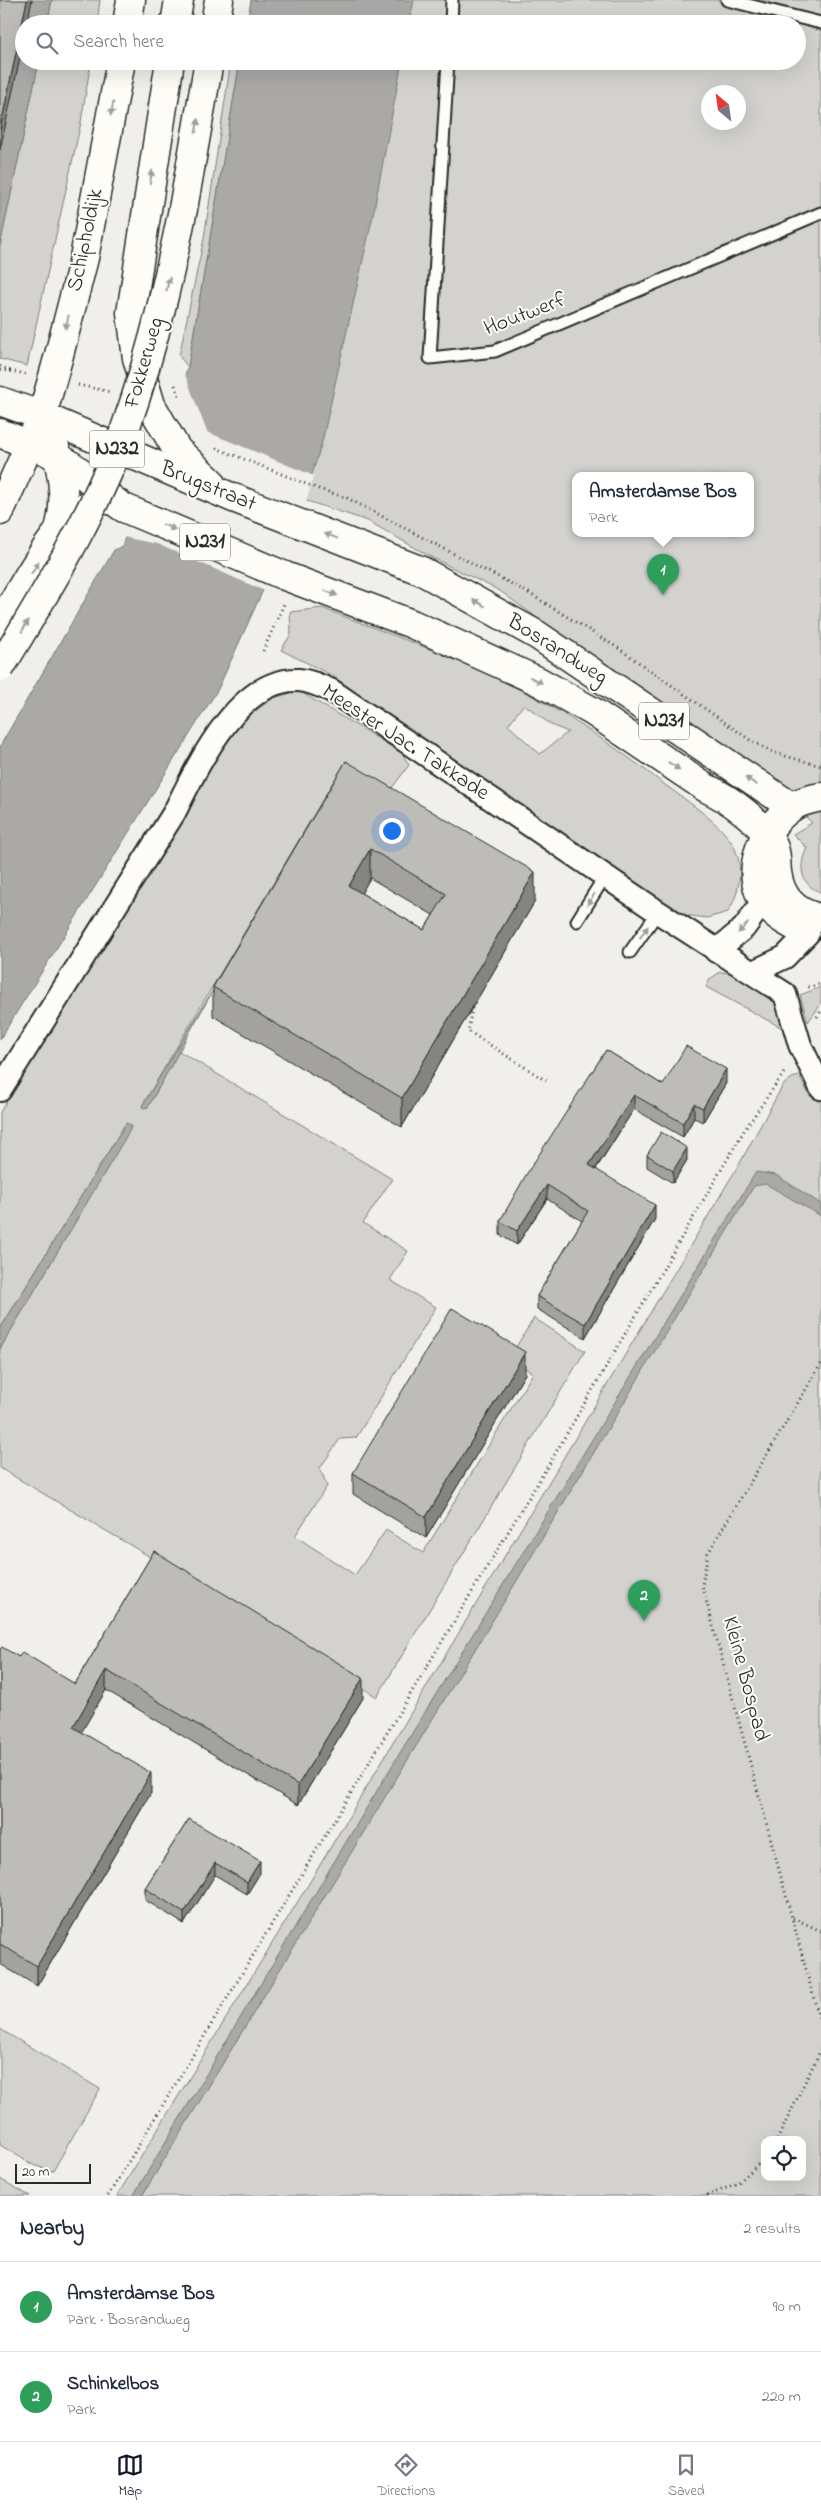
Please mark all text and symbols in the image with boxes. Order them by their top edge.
search box [15,15,806,70]
icon: search [33,29,61,57]
text: Search here [73,29,164,56]
north arrow [701,85,746,130]
one-way arrow [107,102,115,118]
one-way arrow [194,118,202,134]
one-way arrow [147,169,155,185]
street label: Schipholdijk [59,185,113,295]
one-way arrow [164,277,172,292]
street label: Houtwerf [479,284,571,345]
street label: Fokkerweg [116,314,174,413]
one-way arrow [63,315,71,330]
road number: N232 [90,430,144,468]
street label: Brugstraat [154,453,261,522]
popup [572,472,754,537]
text: Amsterdamse Bos [589,479,737,506]
text: Park [589,506,618,530]
one-way arrow [162,523,176,531]
road number: N231 [180,524,230,560]
one-way arrow [323,532,338,540]
pin: 1 [647,554,679,595]
one-way arrow [30,562,40,575]
one-way arrow [324,589,339,597]
one-way arrow [472,598,485,607]
street label: Bosrandweg [499,606,614,695]
one-way arrow [20,619,29,633]
one-way arrow [528,676,543,684]
street label: Meester Jac. Takkade [315,677,495,809]
road number: N231 [639,702,689,739]
one-way arrow [667,761,680,771]
one-way arrow [744,776,757,786]
your location [379,818,405,844]
one-way arrow [587,892,596,905]
one-way arrow [737,921,749,933]
one-way arrow [638,926,649,939]
pin: 2 [628,1580,660,1621]
street label: Kleine Bospad [713,1613,777,1745]
map controls [761,2136,806,2181]
button: locate [761,2136,806,2181]
scale bar [15,2161,91,2184]
text: 20 m [22,2162,49,2183]
text: Nearby [20,2214,84,2244]
text: 2 results [743,2217,801,2241]
text: Amsterdamse Bos [67,2281,215,2308]
text: 1 [33,2295,39,2319]
text: 90 m [773,2295,801,2319]
text: Park · Bosrandweg [67,2308,190,2332]
text: Schinkelbos [67,2371,159,2398]
text: 2 [32,2385,40,2409]
text: 220 m [762,2385,801,2409]
text: Park [67,2398,96,2422]
tab: Map [116,2451,144,2502]
tab: Directions [377,2451,435,2502]
tab: Saved [668,2451,705,2502]

